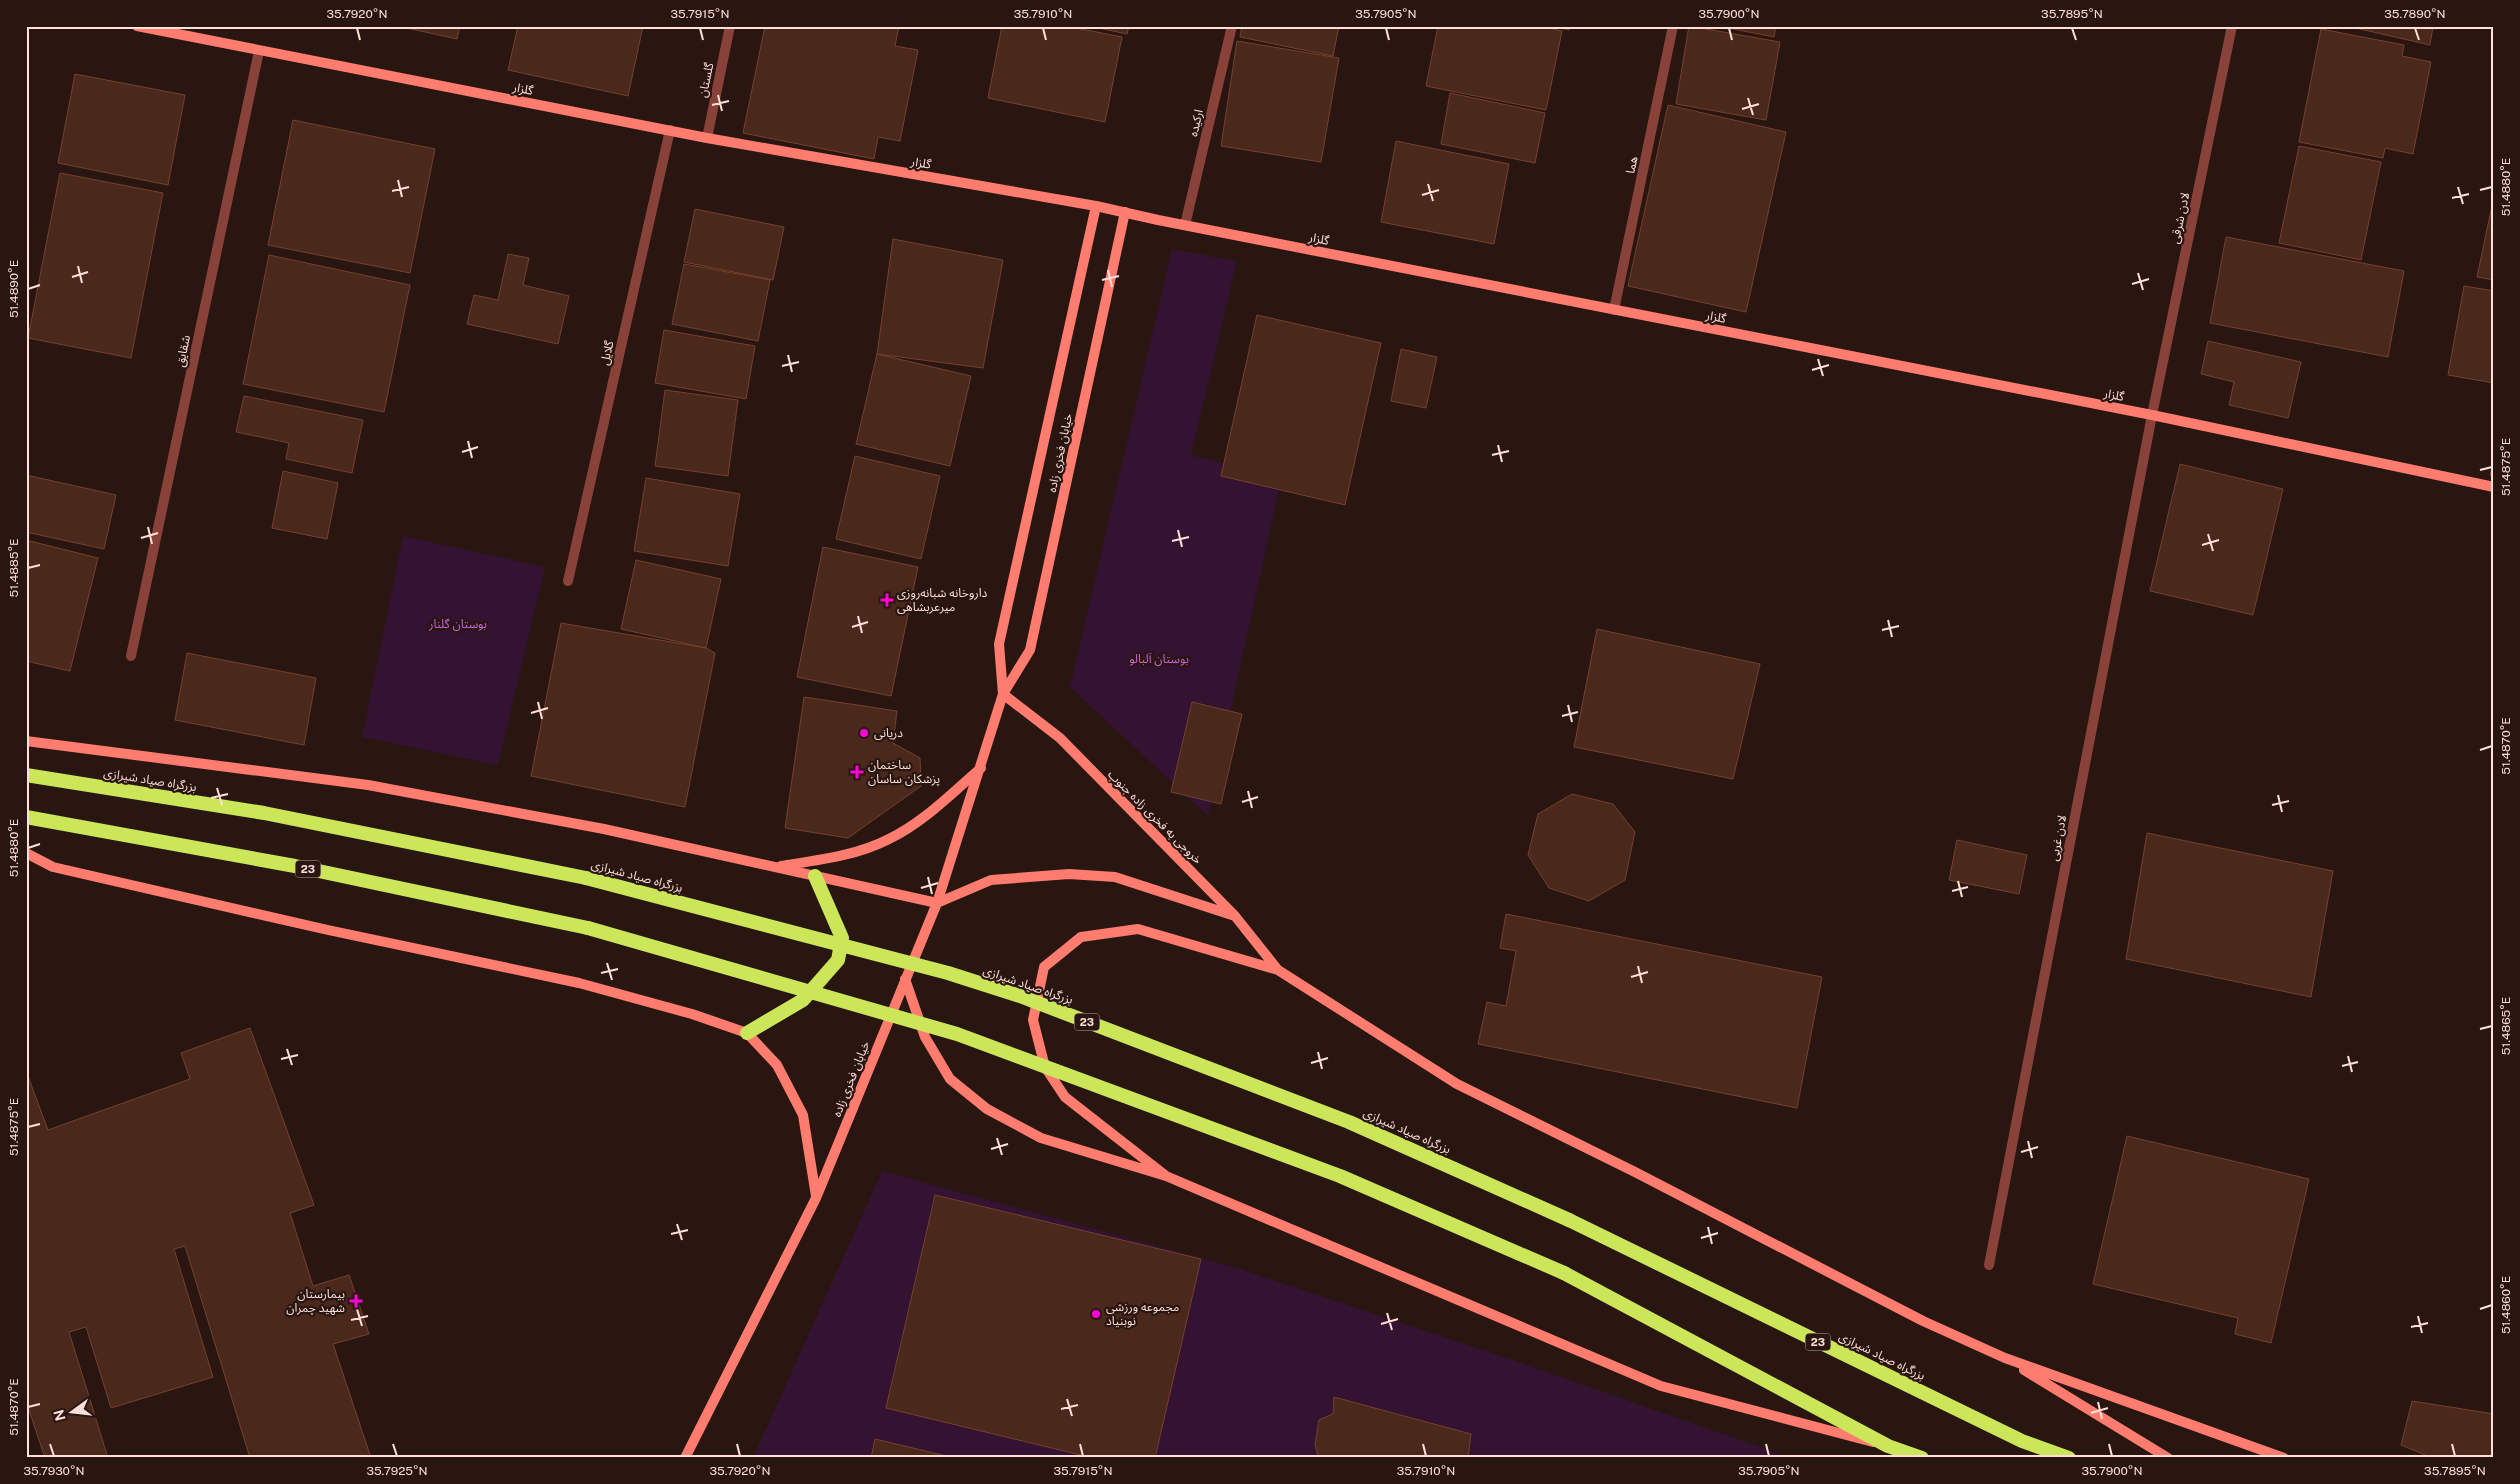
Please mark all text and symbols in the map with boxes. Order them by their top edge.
text: 35.7920°N [327,7,387,21]
text: 35.7915°N [671,7,729,21]
text: 35.7910°N [1014,7,1072,21]
text: 35.7905°N [1355,7,1417,21]
text: 35.7900°N [1699,7,1759,21]
text: 35.7895°N [2041,7,2103,21]
text: 35.7890°N [2384,7,2446,21]
street label: گلستان [696,60,717,99]
street label: گلزار [511,80,535,98]
street label: ارکیده [1186,108,1206,138]
street label: گلزار [909,154,933,172]
street label: هما [1623,155,1641,175]
text: 51.4880°E [2499,158,2513,216]
street label: لادن شرقی [2168,191,2192,245]
street label: گلزار [1307,230,1331,248]
text: 51.4890°E [7,260,21,318]
street label: گلزار [1704,308,1728,326]
street label: شقایق [173,334,194,368]
street label: گلایل [597,338,617,367]
street label: گلزار [2102,386,2126,404]
street label: خیابان فخری زاده [1045,412,1075,494]
text: 51.4875°E [2499,438,2513,496]
text: 51.4885°E [7,539,21,597]
place label: داروخانه شبانه‌روزی میرعربشاهی [897,586,988,614]
marker: داروخانه شبانه‌روزی میرعربشاهی [881,594,893,606]
park label: بوستان گلنار [428,617,487,631]
park label: بوستان آلبالو [1129,652,1189,666]
text: 51.4870°E [2499,717,2513,775]
place label: دریانى [874,726,903,740]
marker: دریانى [858,727,870,739]
place label: ساختمان پزشکان ساسان [868,758,940,787]
marker: ساختمان پزشکان ساسان [850,765,864,779]
street label: بزرگراه صیاد شیرازی [102,766,198,794]
street label: خروجی به فخری زاده جنوب [1105,767,1205,867]
street label: لادن غربی [2047,814,2069,862]
text: 51.4880°E [7,819,21,877]
street label: بزرگراه صیاد شیرازی [590,857,684,895]
road number: 23 [296,861,320,878]
street label: بزرگراه صیاد شیرازی [981,963,1075,1007]
text: 51.4865°E [2499,997,2513,1055]
road number: 23 [1074,1014,1100,1030]
street label: خیابان فخری زاده [829,1039,873,1119]
text: 51.4875°E [7,1098,21,1156]
street label: بزرگراه صیاد شیرازی [1361,1105,1453,1157]
text: 51.4860°E [2499,1276,2513,1334]
place label: بیمارستان شهید چمران [286,1287,345,1316]
marker: بیمارستان شهید چمران [349,1294,363,1308]
place label: مجموعه ورزشی نوبنیاد [1106,1300,1179,1328]
marker: مجموعه ورزشی نوبنیاد [1090,1308,1102,1320]
street label: بزرگراه صیاد شیرازی [1837,1329,1927,1383]
road number: 23 [1806,1334,1830,1350]
text: 51.4870°E [7,1378,21,1436]
north arrow [48,1386,98,1436]
text: N [50,1408,69,1423]
text: 35.7930°N [23,1464,85,1478]
text: 35.7925°N [366,1464,428,1478]
text: 35.7920°N [710,1464,770,1478]
text: 35.7915°N [1054,1464,1112,1478]
text: 35.7910°N [1397,1464,1455,1478]
text: 35.7905°N [1738,1464,1800,1478]
text: 35.7900°N [2082,1464,2142,1478]
text: 35.7895°N [2424,1464,2486,1478]

